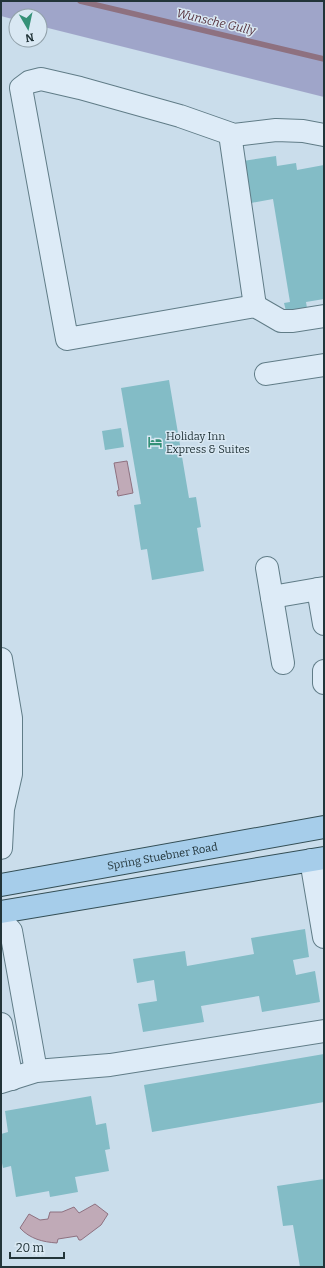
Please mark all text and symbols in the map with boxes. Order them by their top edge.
water label: Wunsche Gully [175,6,258,38]
north arrow [8,8,48,48]
text: N [24,30,35,45]
place label: Holiday Inn Express & Suites [166,430,250,456]
hotel icon: Holiday Inn Express & Suites [147,434,163,450]
street label: Spring Stuebner Road [106,840,219,872]
scale bar [10,1234,64,1260]
text: 20 m [16,1241,45,1255]

